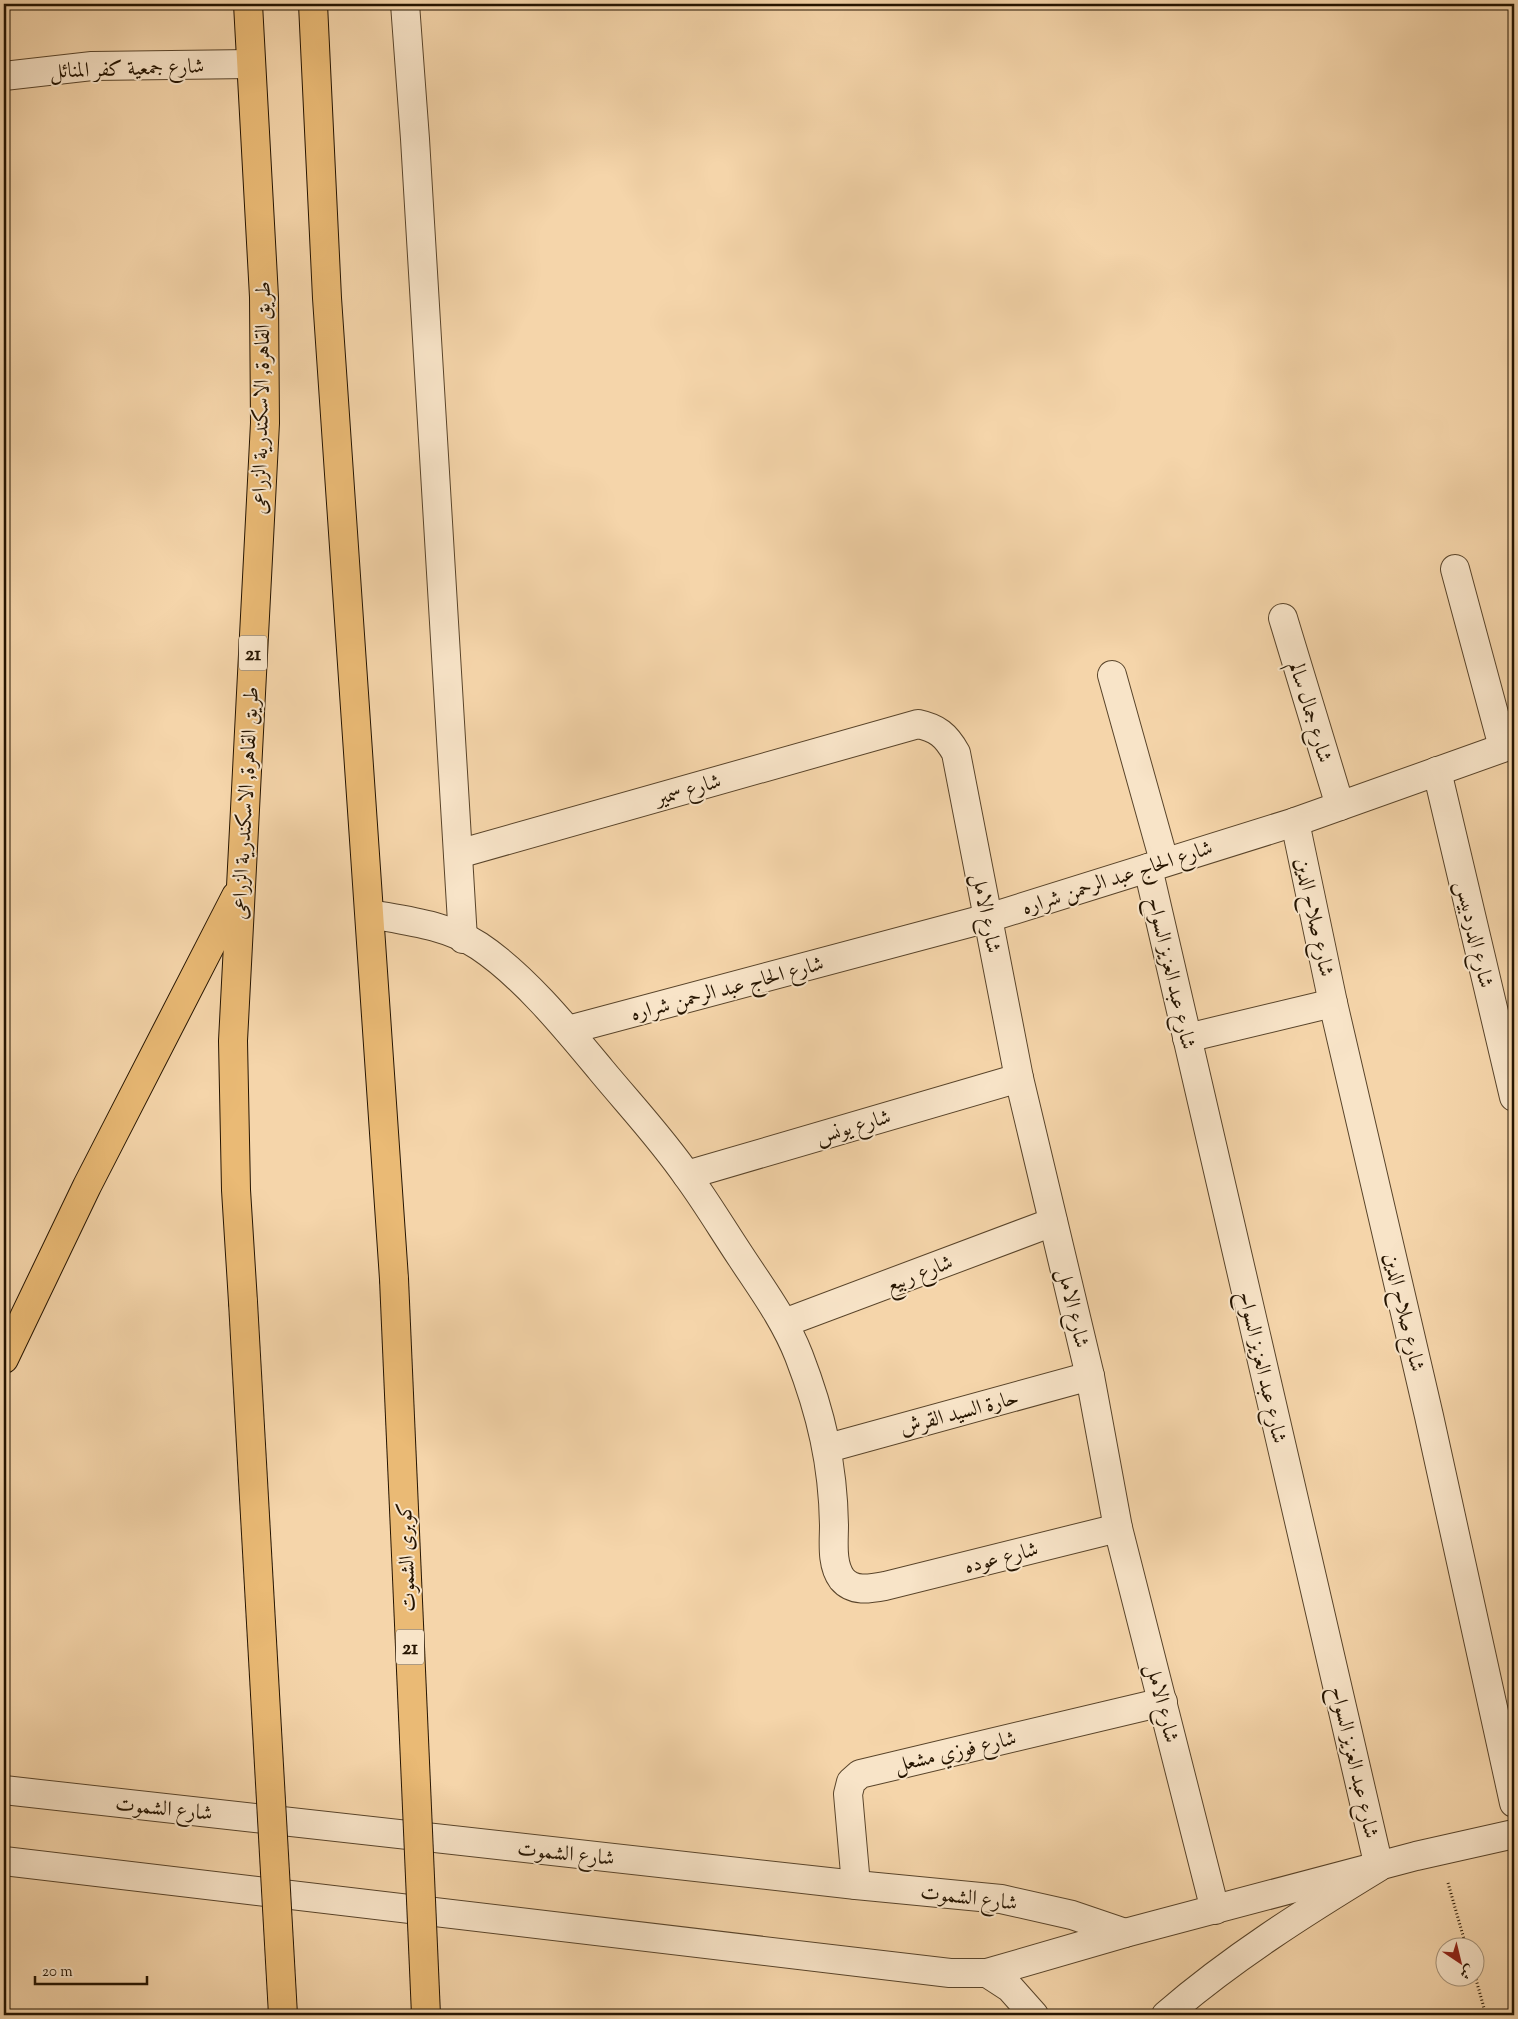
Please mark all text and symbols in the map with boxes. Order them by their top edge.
street label: شارع جمعية كفر المنائل [49,52,205,89]
street label: طريق القاهرة, الاسكندرية الزراعى [246,281,280,515]
road number: 21 [239,636,267,670]
street label: شارع جمال سالم [1279,658,1339,767]
street label: طريق القاهرة, الاسكندرية الزراعى [226,686,268,920]
street label: شارع سمير [650,767,725,816]
street label: شارع الحاج عبد الرحمن شراره [1018,834,1217,926]
street label: شارع صلاح الدين [1284,855,1340,980]
street label: شارع الامل [962,871,1007,956]
street label: شارع الدردبيس [1445,878,1500,991]
street label: شارع عبد العزيز السواح [1136,894,1202,1053]
street label: شارع الحاج عبد الرحمن شراره [628,950,828,1032]
street label: شارع يونس [812,1103,895,1154]
street label: شارع ربيع [882,1248,959,1303]
street label: شارع صلاح الدين [1373,1250,1431,1375]
street label: شارع الامل [1047,1266,1096,1351]
street label: شارع عبد العزيز السواح [1227,1288,1293,1447]
street label: حارة السيد القرش [897,1384,1022,1444]
street label: كوبرى الشموت [391,1501,425,1612]
street label: شارع عوده [961,1535,1042,1584]
road number: 21 [396,1630,424,1664]
street label: شارع الامل [1136,1661,1185,1746]
street label: شارع عبد العزيز السواح [1319,1683,1385,1842]
street label: شارع فوزي مشعل [891,1724,1020,1783]
street label: شارع الشموت [114,1790,214,1831]
street label: شارع الشموت [516,1835,616,1876]
street label: شارع الشموت [918,1878,1019,1921]
north arrow [1436,1936,1486,1986]
scale bar [35,1954,148,1986]
text: ش [1455,1959,1478,1983]
text: 20 m [42,1962,73,1983]

